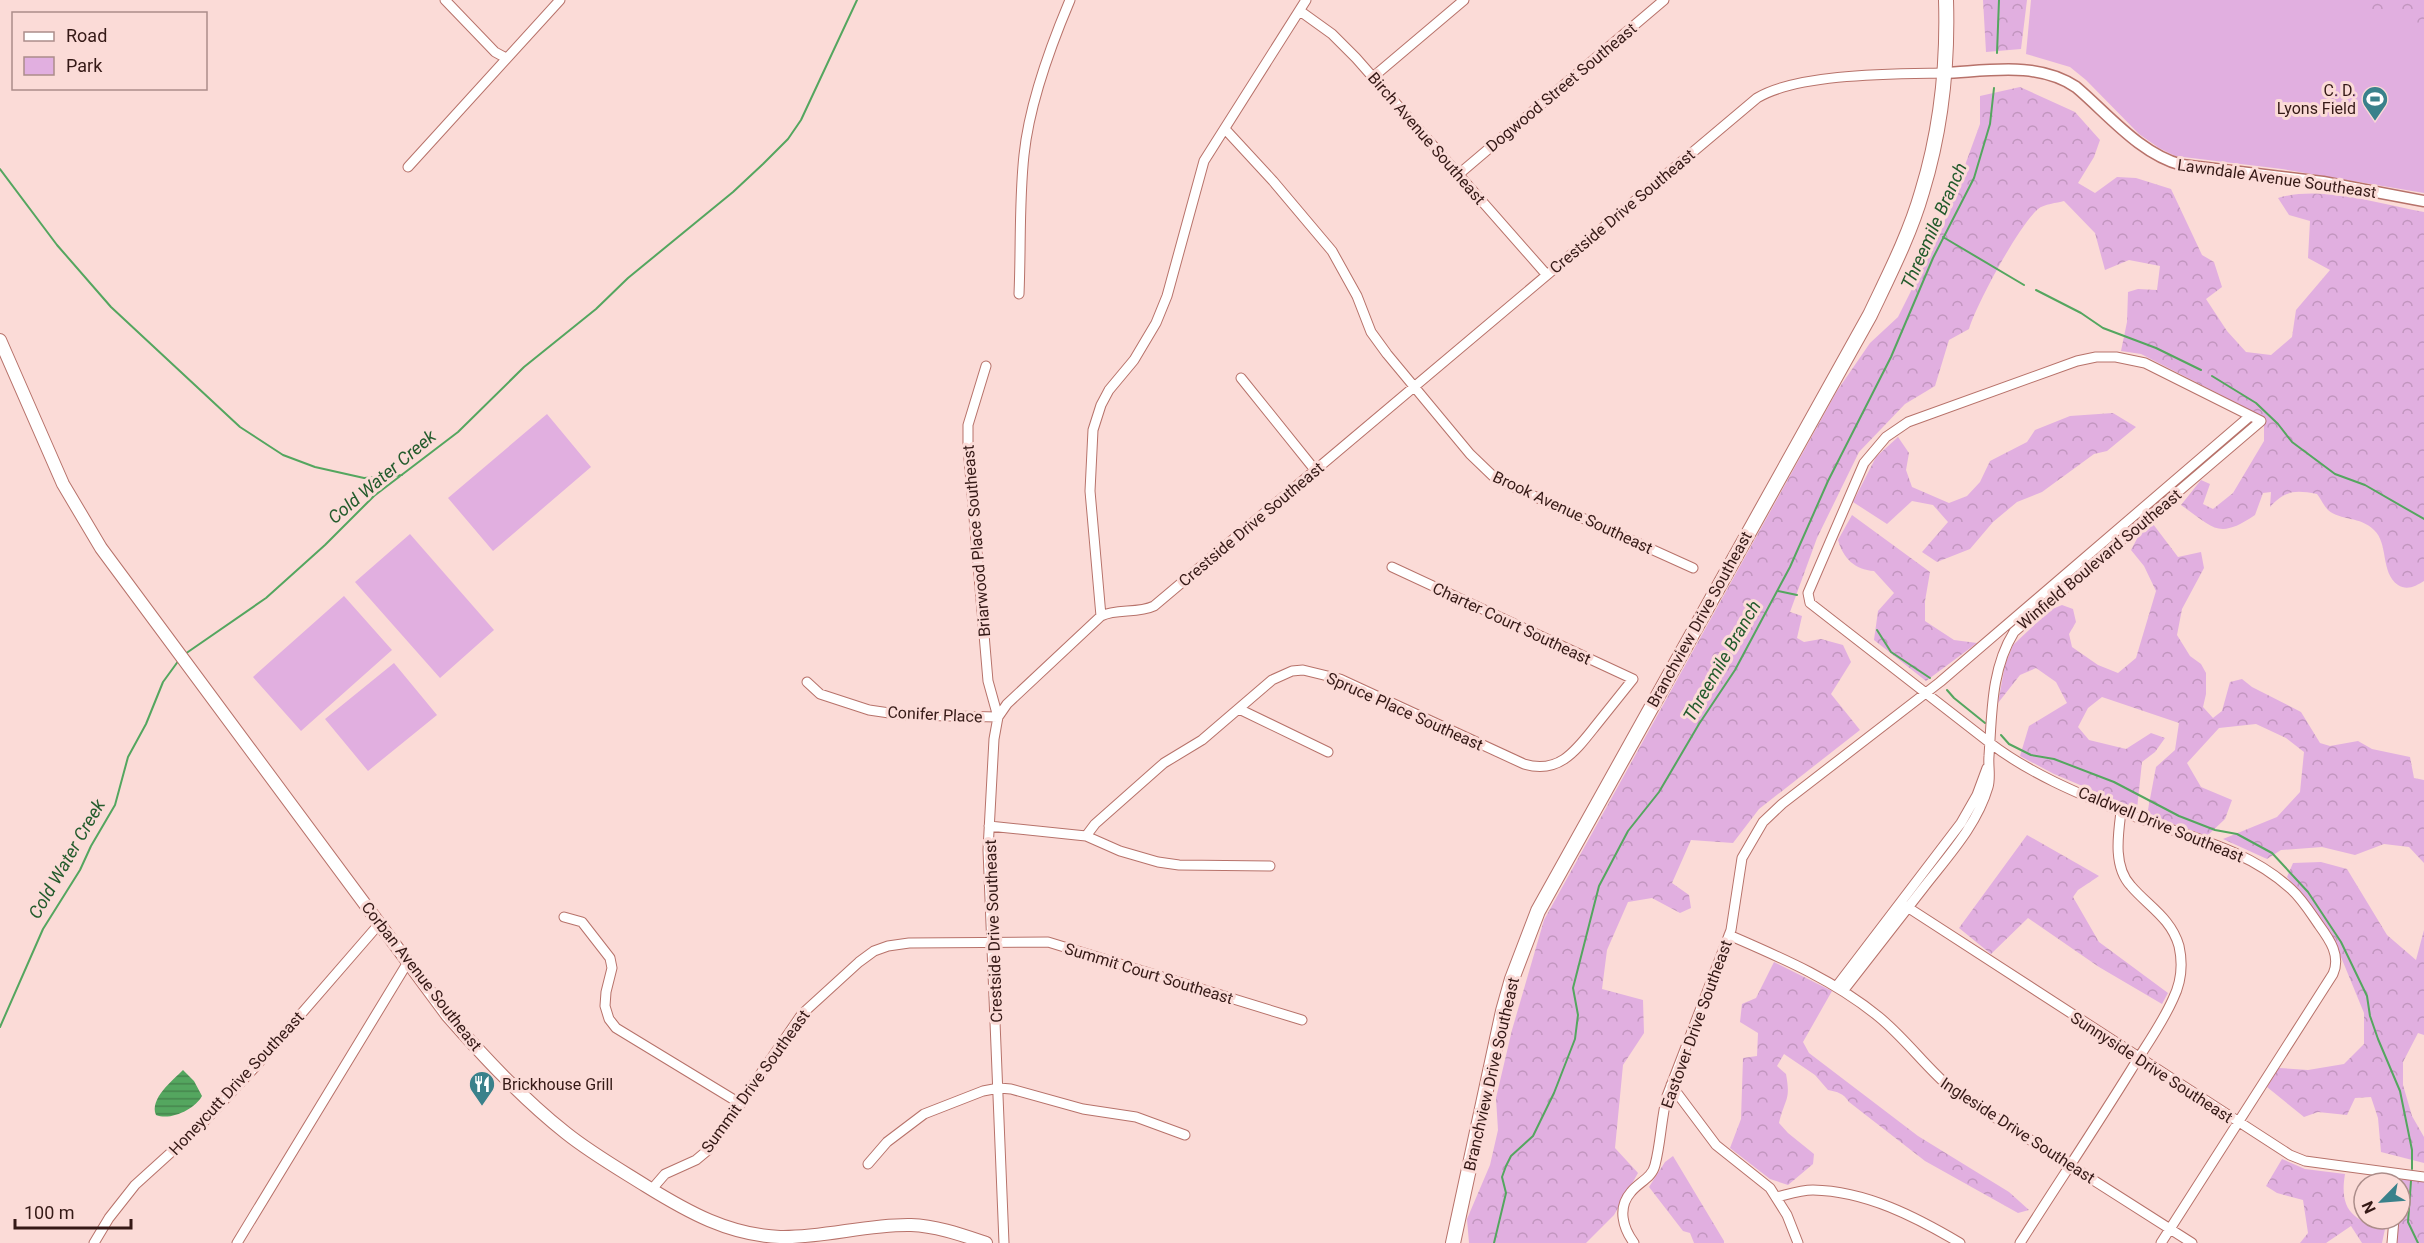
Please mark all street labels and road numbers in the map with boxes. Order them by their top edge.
street label: Dogwood Street Southeast [1482,19,1640,156]
street label: Birch Avenue Southeast [1364,68,1489,208]
street label: Crestside Drive Southeast [1546,145,1699,278]
street label: Lawndale Avenue Southeast [2176,155,2378,202]
street label: Briarwood Place Southeast [959,444,994,638]
street label: Crestside Drive Southeast [1175,458,1328,591]
street label: Brook Avenue Southeast [1490,467,1656,558]
street label: Winfield Boulevard Southeast [2013,485,2185,634]
street label: Branchview Drive Southeast [1643,528,1756,710]
street label: Charter Court Southeast [1430,578,1594,668]
street label: Spruce Place Southeast [1324,668,1486,755]
street label: Conifer Place [887,703,983,726]
street label: Caldwell Drive Southeast [2075,783,2246,866]
street label: Crestside Drive Southeast [981,839,1006,1023]
street label: Corban Avenue Southeast [358,898,486,1055]
street label: Eastover Drive Southeast [1657,937,1736,1111]
street label: Summit Court Southeast [1062,939,1235,1008]
street label: Branchview Drive Southeast [1460,976,1523,1173]
street label: Summit Drive Southeast [697,1006,814,1156]
street label: Honeycutt Drive Southeast [165,1008,308,1159]
street label: Sunnyside Drive Southeast [2067,1008,2236,1127]
street label: Ingleside Drive Southeast [1937,1073,2098,1187]

